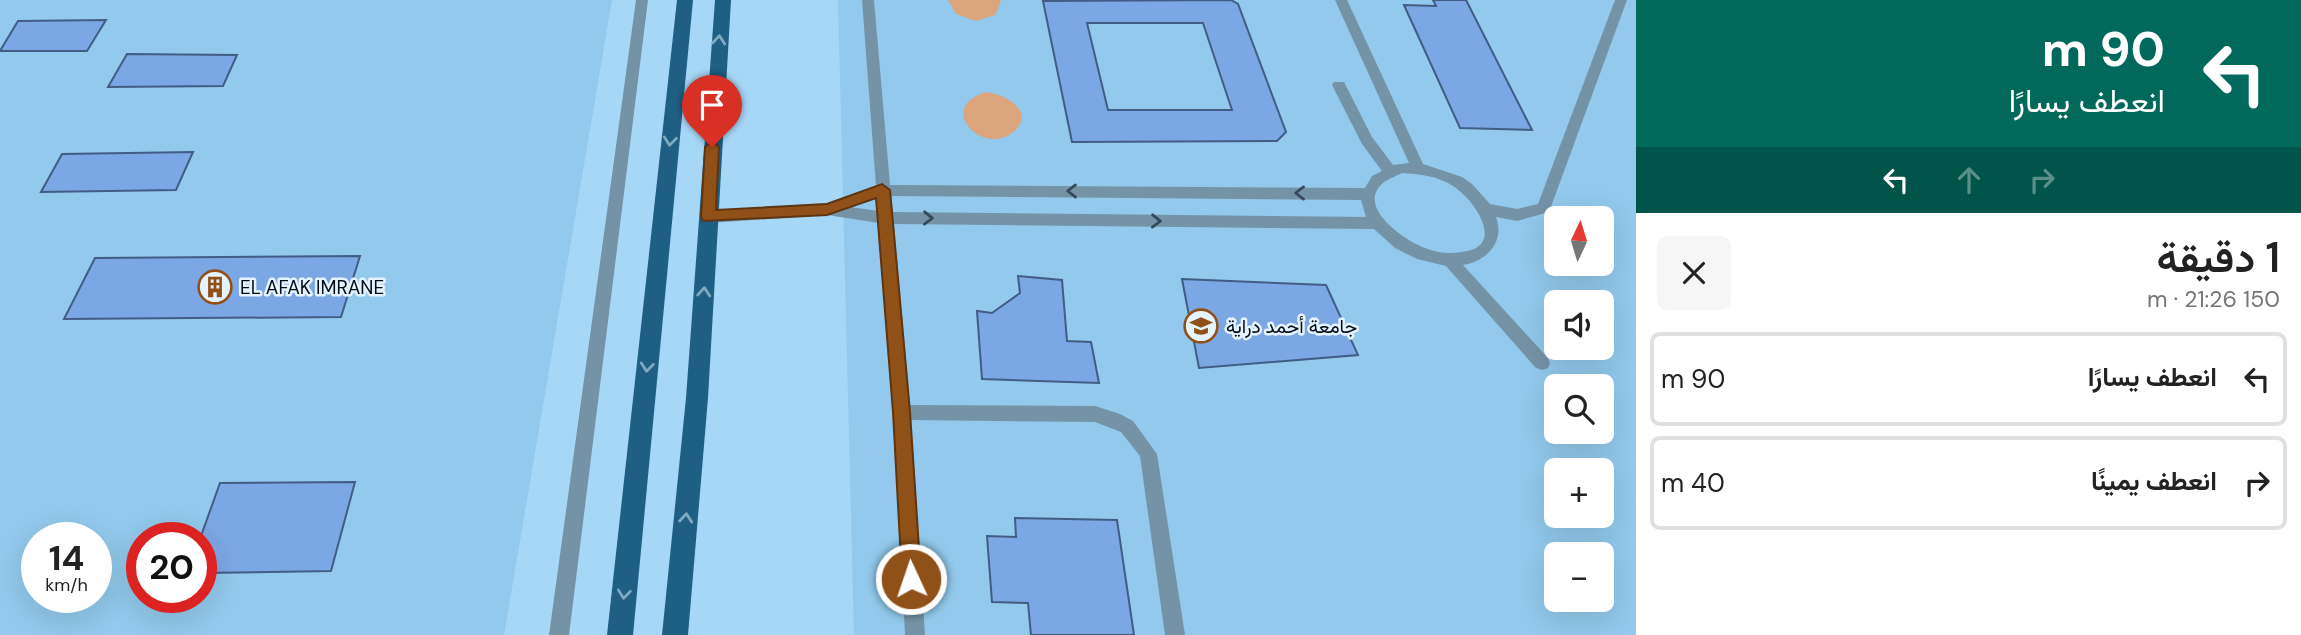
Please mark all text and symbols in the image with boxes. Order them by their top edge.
text: 90 m [2042,17,2165,81]
icon: left [2189,28,2280,119]
one-way arrow [711,34,726,45]
pin [682,75,742,147]
text: انعطف يسارًا [2009,80,2165,122]
icon: arrive [693,86,731,124]
one-way arrow [663,135,678,147]
icon: left [1877,161,1915,199]
icon: ahead [1950,161,1988,199]
icon: right [2023,161,2061,199]
one-way arrow [1066,183,1077,199]
one-way arrow [1294,185,1304,201]
north arrow [1544,206,1614,276]
map controls [1544,206,1614,612]
one-way arrow [924,210,934,226]
one-way arrow [1151,213,1162,228]
text: 1 دقيقة [2157,230,2280,285]
button: close [1657,236,1731,310]
building icon: EL AFAK IMRANE [196,268,234,306]
place label: EL AFAK IMRANE [240,275,384,300]
text: 150 m · 21:26 [2147,284,2280,314]
one-way arrow [696,286,711,297]
button: sound [1544,290,1614,360]
school or university icon: جامعة أحمد دراية [1182,307,1220,345]
place label: جامعة أحمد دراية [1226,314,1357,339]
text: انعطف يسارًا [2088,360,2217,394]
icon: left [2238,360,2276,398]
one-way arrow [640,362,655,373]
text: 90 m [1661,362,1725,396]
button: search [1544,374,1614,444]
button: + [1544,458,1614,528]
text: انعطف يمينًا [2091,464,2217,498]
icon: right [2238,464,2276,502]
text: 40 m [1661,466,1725,500]
one-way arrow [678,512,693,524]
speed limit sign: 20 [126,522,217,613]
text: 14 [49,535,84,581]
position arrow [874,542,948,616]
button: − [1544,542,1614,612]
text: km/h [45,573,88,597]
one-way arrow [617,588,632,599]

